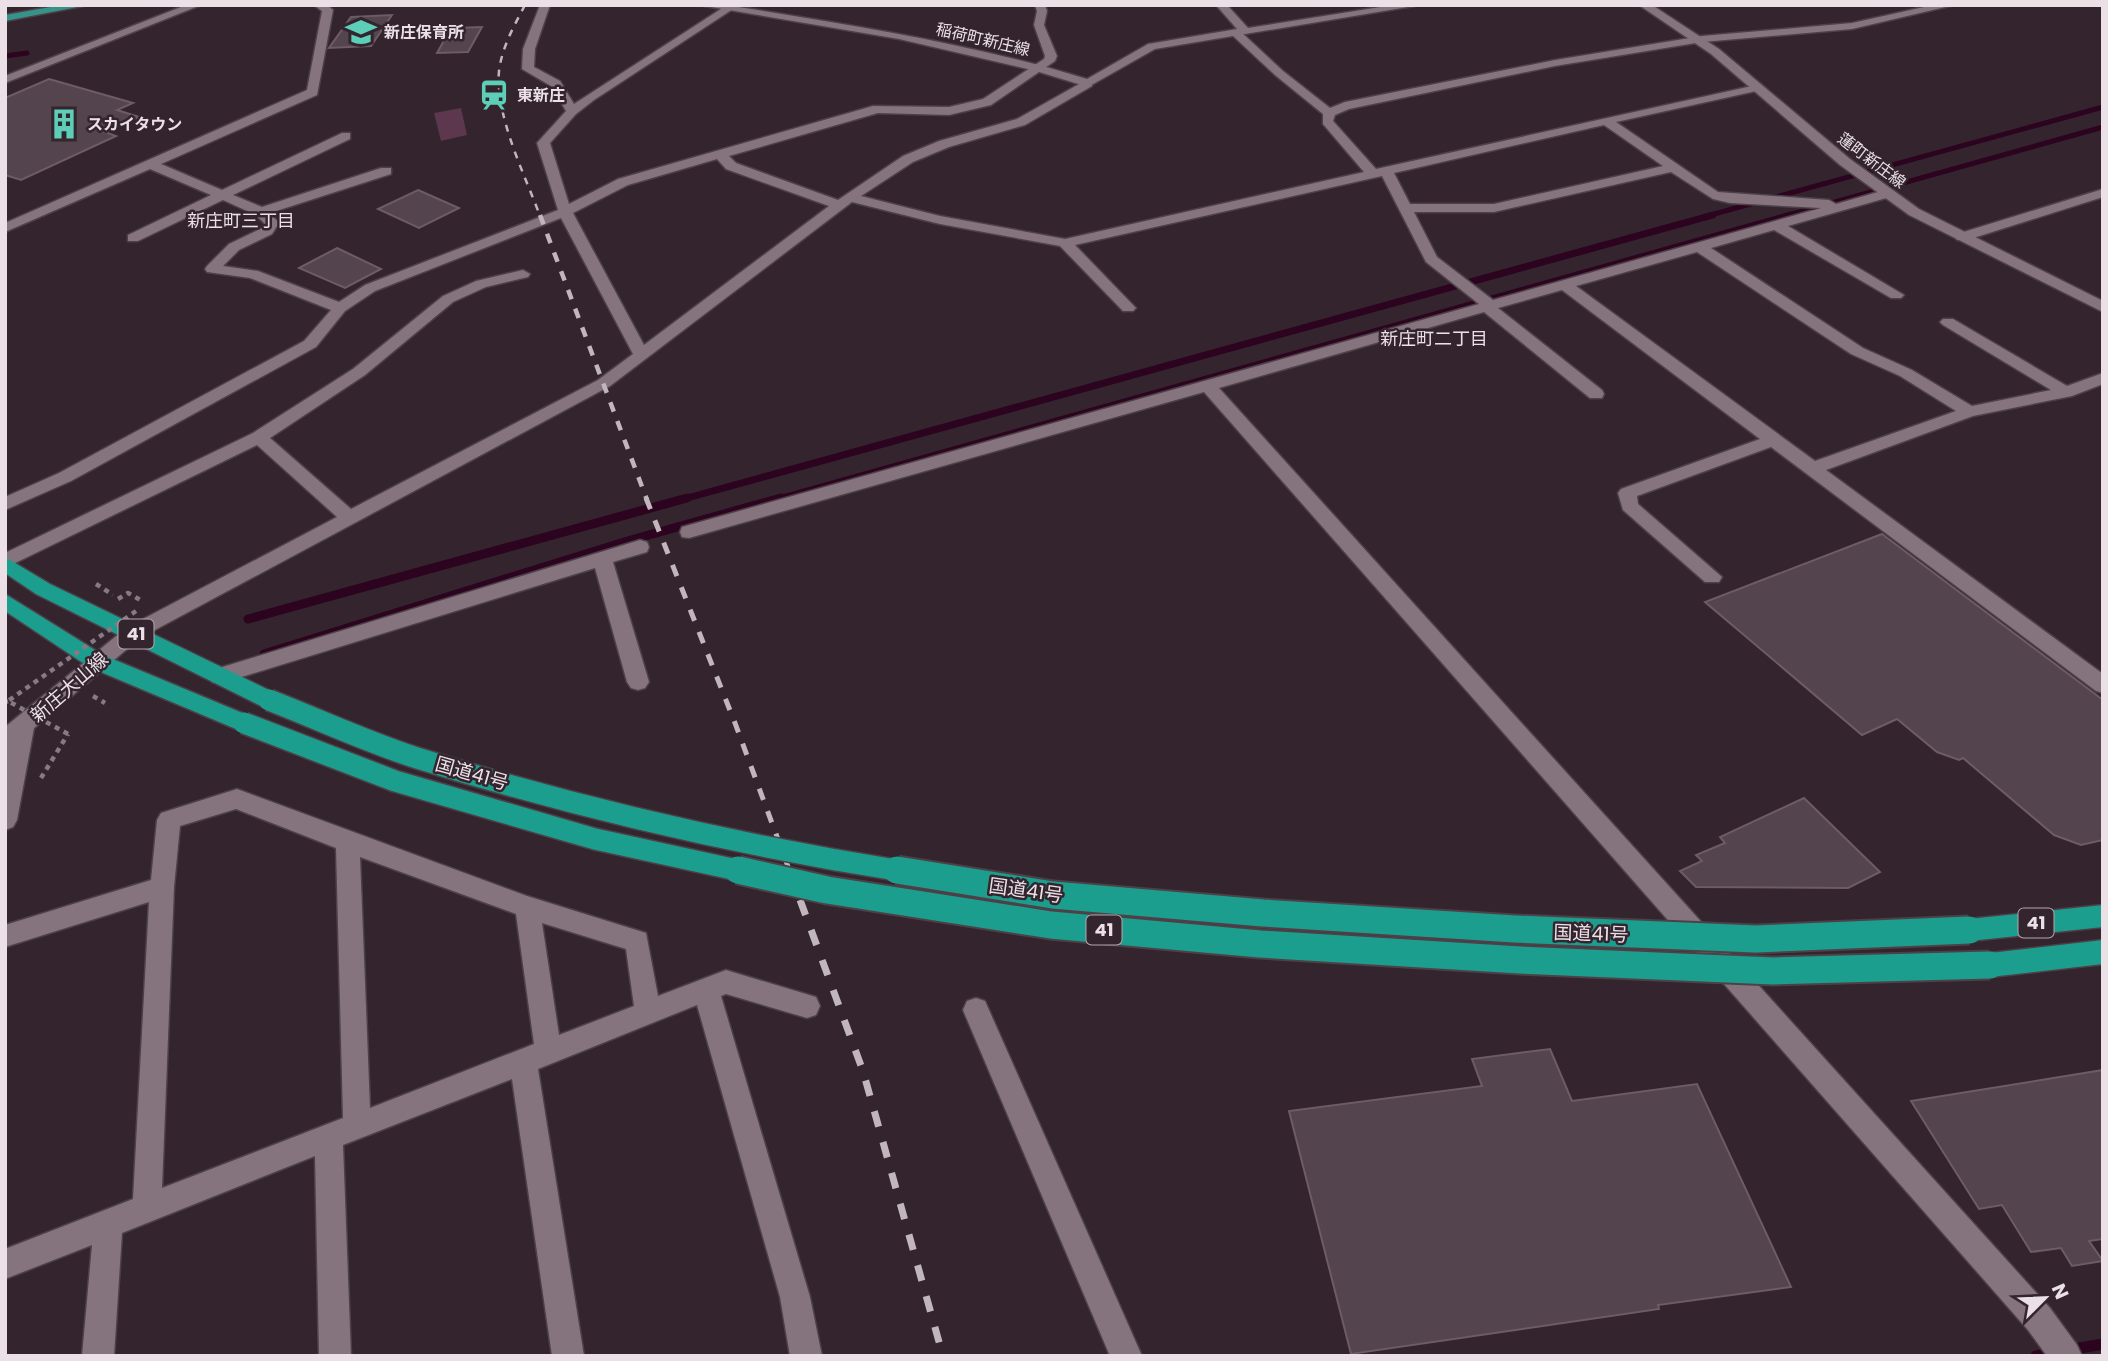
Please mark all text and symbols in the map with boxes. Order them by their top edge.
school or university icon: 新庄保育所 [344,15,378,49]
street label: 稲荷町新庄線 [934,17,1032,61]
place label: 新庄保育所 [384,21,464,44]
station icon: 東新庄 [477,78,511,112]
place label: 東新庄 [517,84,565,107]
building icon: スカイタウン [47,107,81,141]
place label: スカイタウン [87,113,182,136]
street label: 蓮町新庄線 [1833,127,1911,194]
district label: 新庄町三丁目 [187,208,295,233]
district label: 新庄町二丁目 [1380,326,1488,351]
road number: 41 [118,620,154,648]
street label: 新庄大山線 [25,646,114,729]
street label: 国道41号 [432,750,512,797]
street label: 国道41号 [987,872,1065,909]
road number: 41 [2018,908,2054,938]
road number: 41 [1086,916,1122,945]
street label: 国道41号 [1553,919,1629,948]
north arrow [2010,1263,2080,1333]
text: N [2045,1279,2075,1303]

